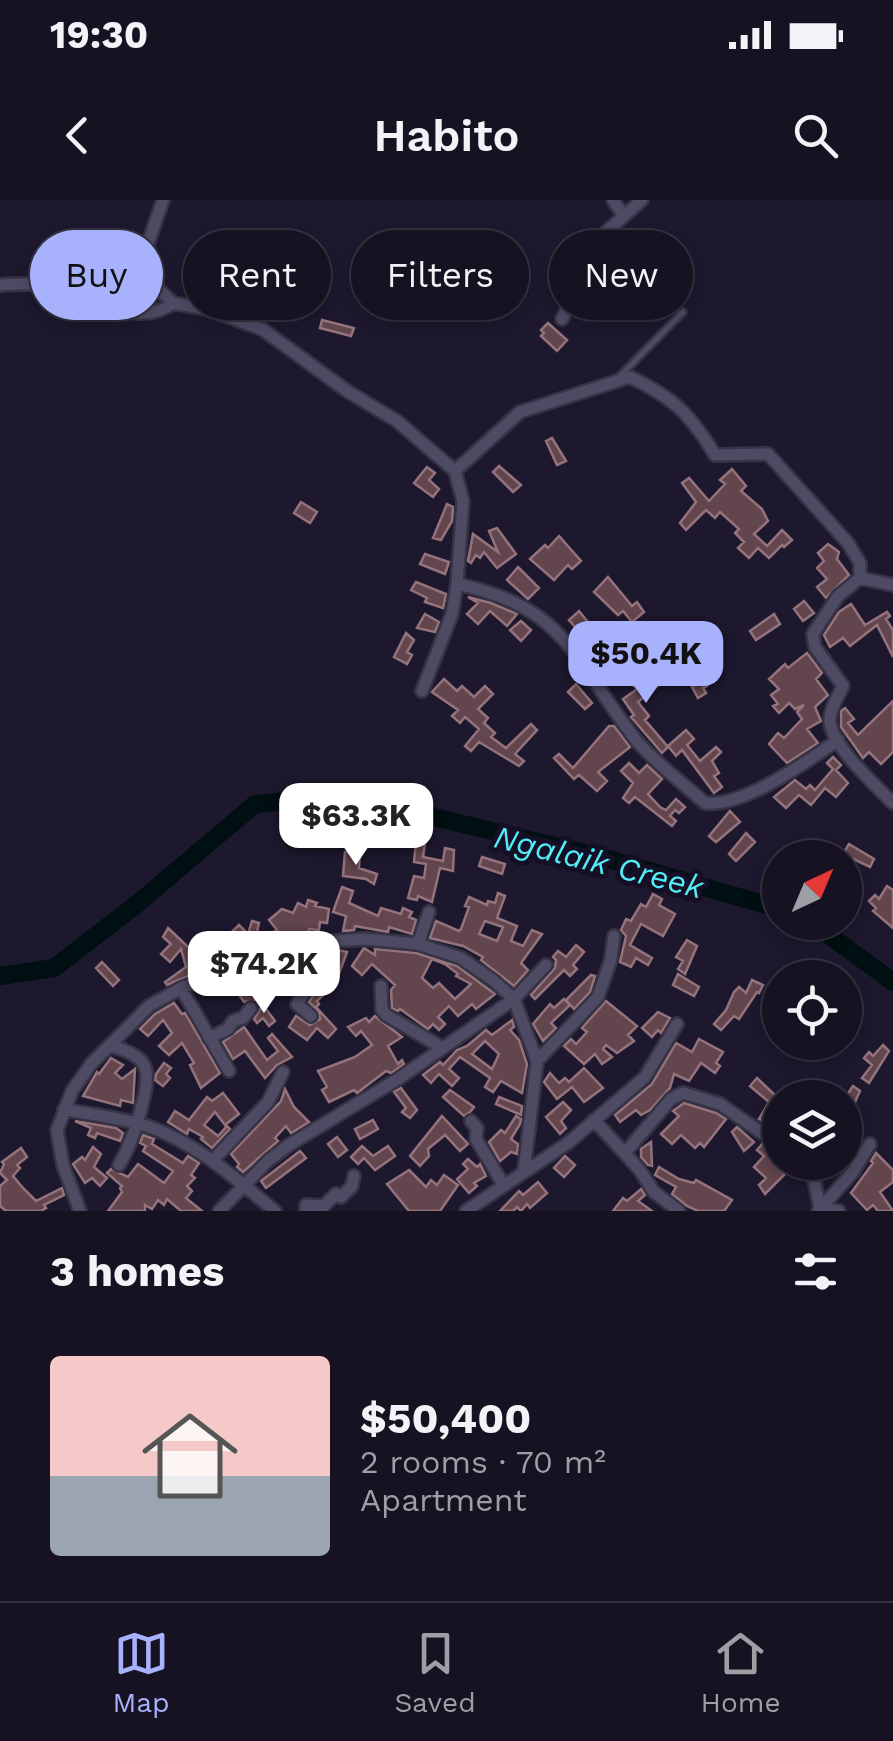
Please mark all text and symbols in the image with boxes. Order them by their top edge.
text: 19:30 [50,13,148,57]
icon: back [50,108,105,163]
icon: search [788,108,843,163]
text: Habito [373,109,520,162]
chip: Buy [30,230,163,320]
chip: Rent [183,230,331,320]
chip: Filters [351,230,529,320]
chip: New [549,230,693,320]
pin: $50.4K [565,621,727,706]
text: $50.4K [590,634,702,672]
pin: $63.3K [275,783,437,868]
text: $63.3K [301,796,411,834]
water label: Ngalaik Creek [490,818,709,907]
north arrow [762,840,862,940]
map controls [762,840,862,1180]
pin: $74.2K [183,931,345,1016]
text: $74.2K [210,944,318,982]
button: locate [762,960,862,1060]
button: layers [762,1080,862,1180]
icon: filters [788,1244,843,1299]
text: 3 homes [50,1247,224,1296]
text: $50,400 [360,1394,531,1443]
icon: home [130,1396,250,1516]
text: 2 rooms · 70 m² [360,1443,606,1481]
text: Apartment [360,1481,527,1519]
tab: Map [112,1626,170,1719]
tab: Saved [394,1626,476,1719]
tab: Home [701,1626,781,1719]

